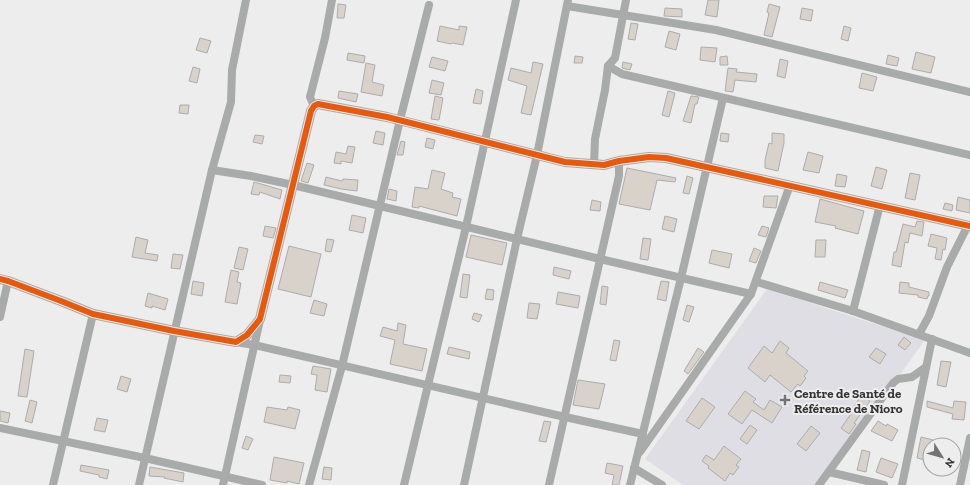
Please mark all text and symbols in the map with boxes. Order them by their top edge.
place label: Centre de Santé de Référence de Nioro [794,386,903,416]
marker: Centre de Santé de Référence de Nioro [779,394,791,406]
north arrow [922,437,962,477]
text: N [941,455,957,470]

